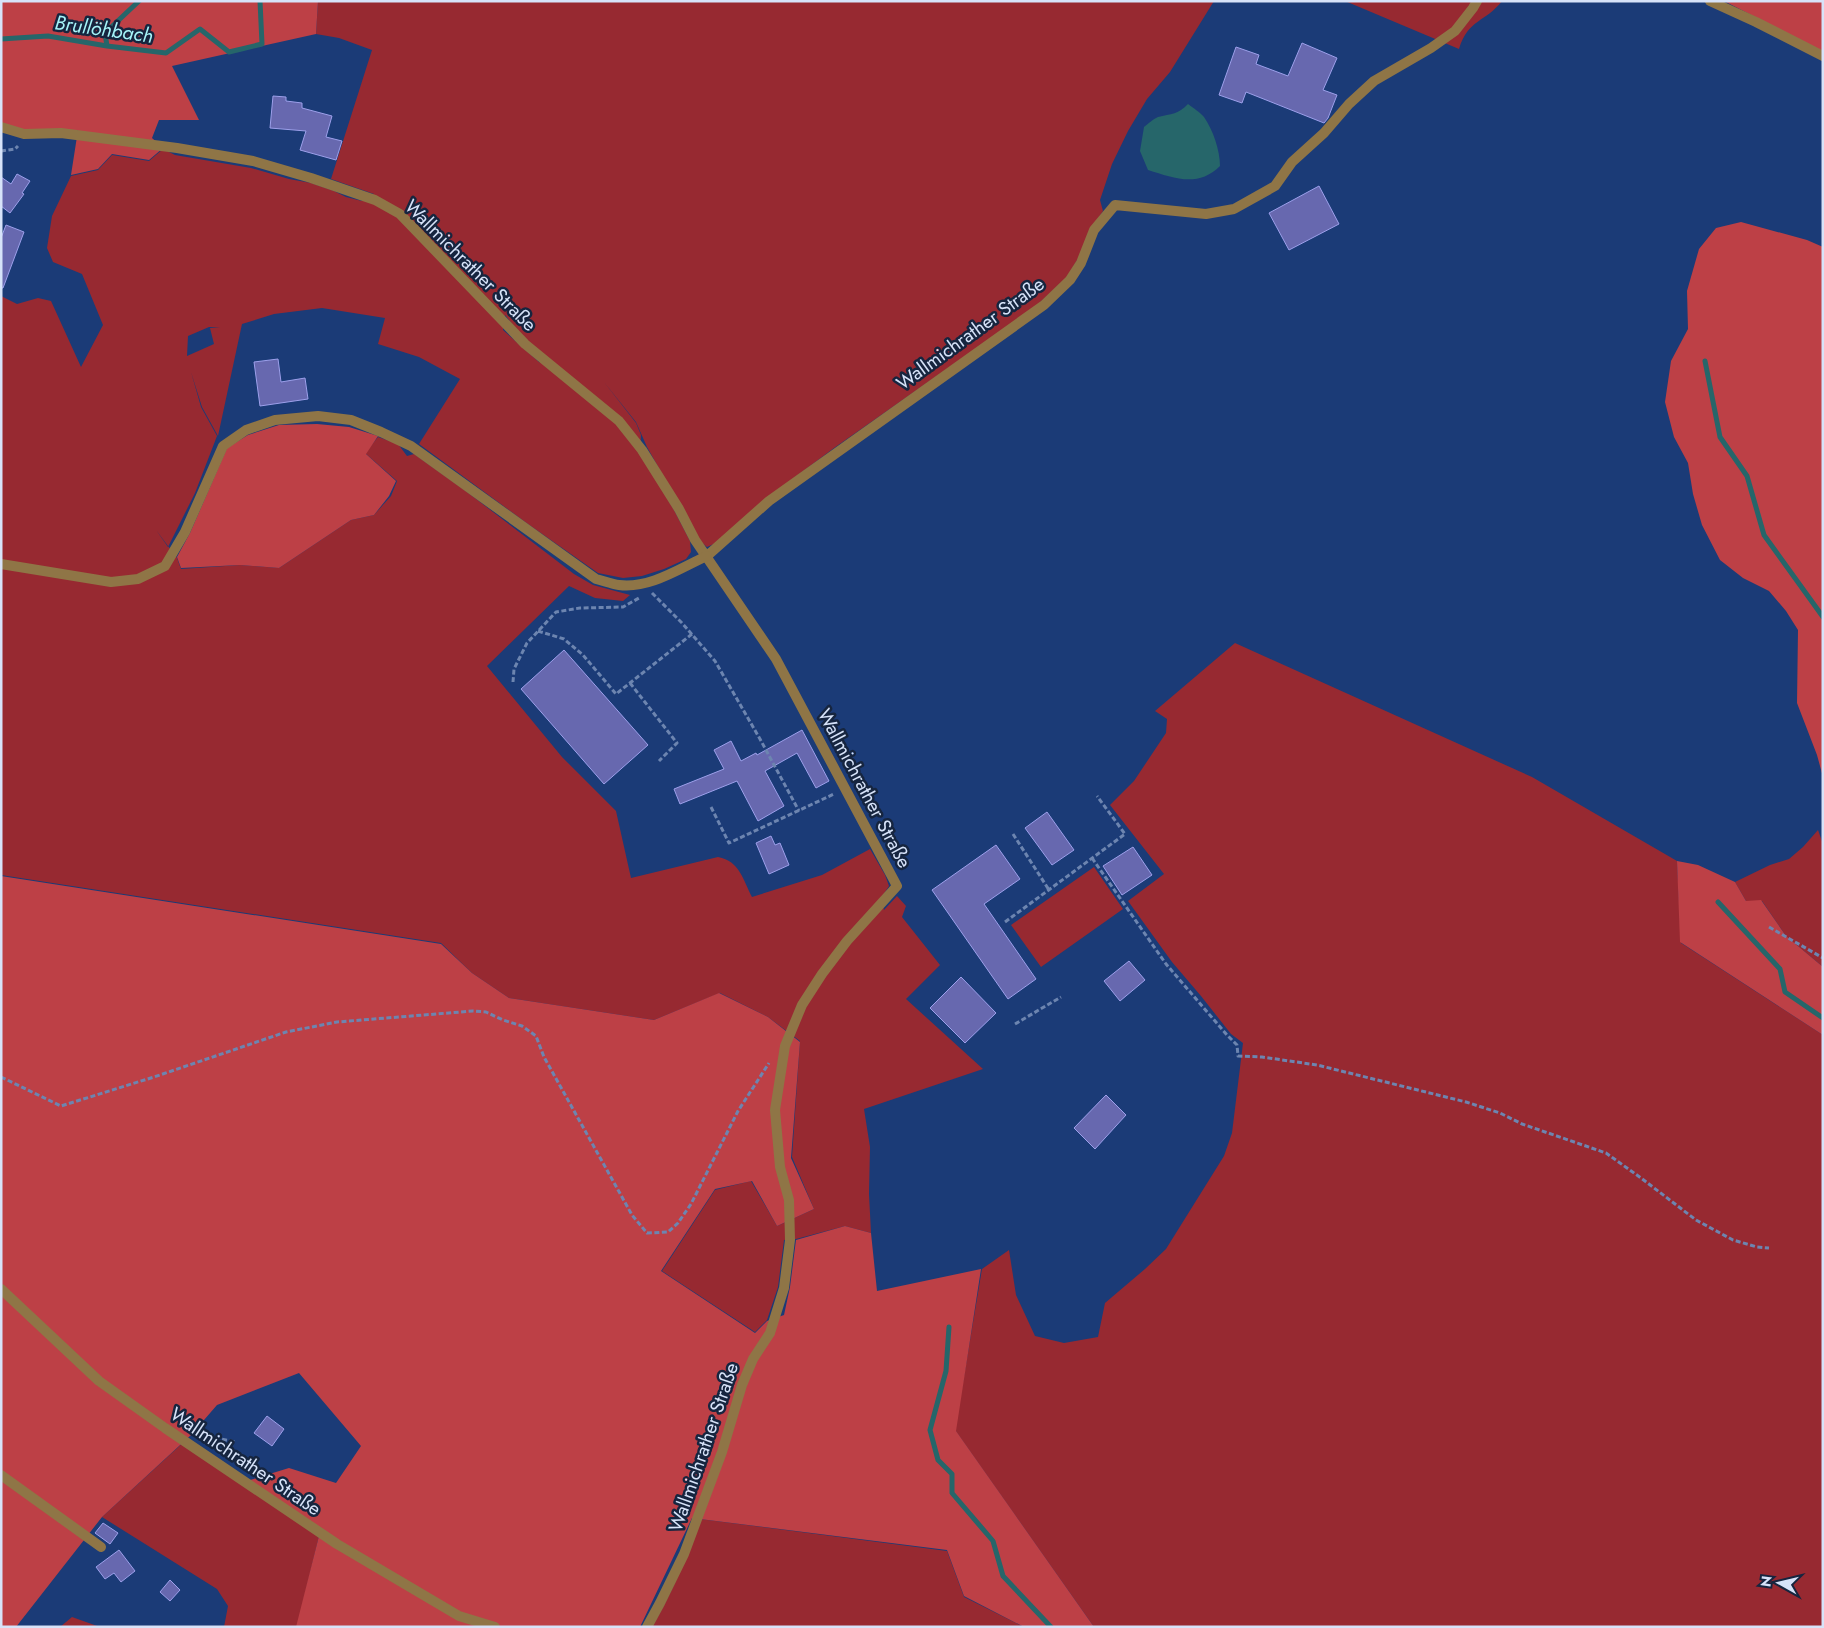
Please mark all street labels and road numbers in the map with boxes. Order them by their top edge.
street label: Wallmichrather Straße [399,193,543,338]
street label: Wallmichrather Straße [891,270,1050,396]
street label: Wallmichrather Straße [811,704,918,873]
street label: Wallmichrather Straße [662,1359,745,1535]
street label: Wallmichrather Straße [165,1401,327,1522]

